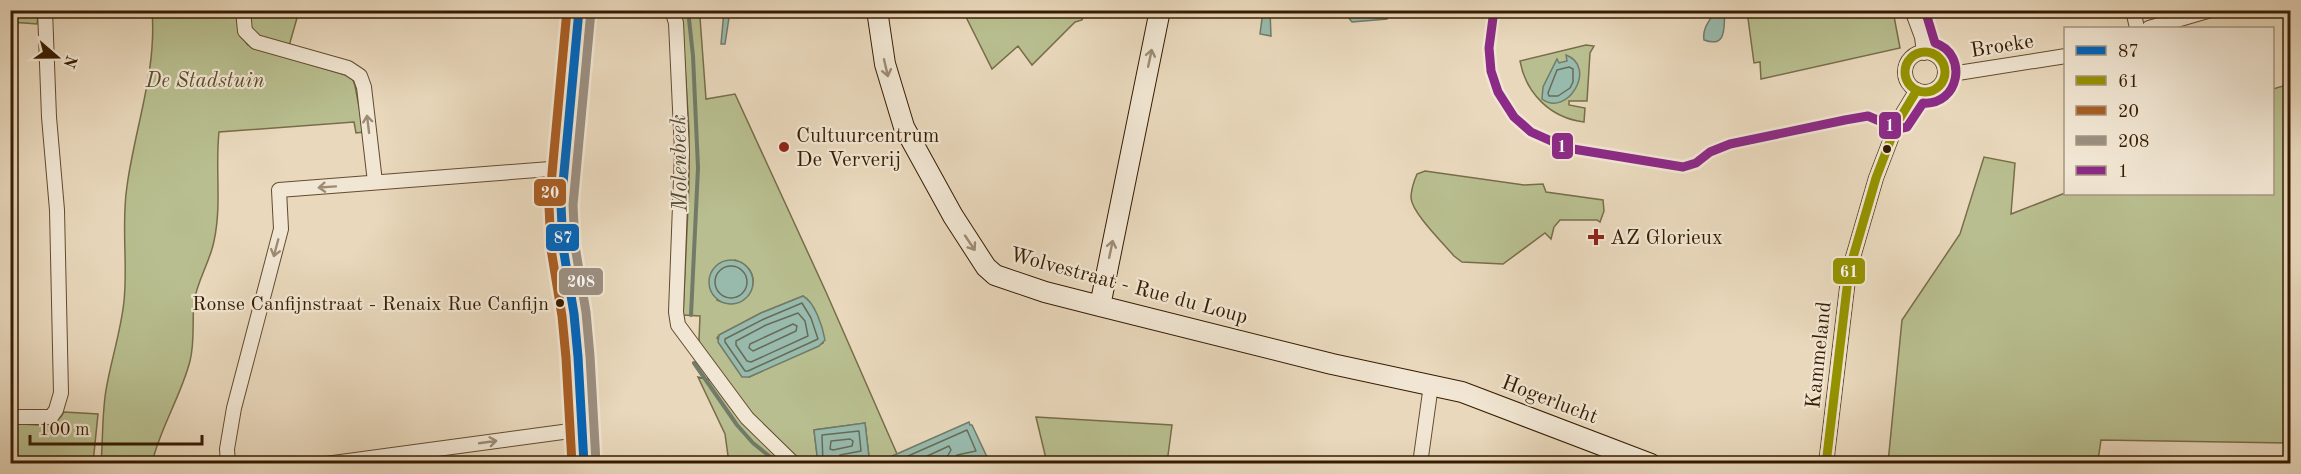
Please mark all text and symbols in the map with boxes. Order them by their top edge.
north arrow [27,27,87,87]
legend [2064,27,2274,195]
street label: Broeke [1969,31,2035,62]
text: 87 [2118,43,2139,61]
one-way arrow [1145,48,1156,68]
text: N [59,53,79,71]
one-way arrow [881,58,893,77]
park label: De Stadstuin [145,71,264,92]
text: 61 [2118,73,2139,91]
text: 20 [2118,103,2139,121]
line badge: 1 [1878,111,1902,140]
water label: Molenbeek [668,114,692,213]
one-way arrow [362,115,373,135]
text: 1 [1885,119,1895,135]
place label: Cultuurcentrum De Ververij [796,126,939,171]
line badge: 1 [1551,132,1574,160]
text: 208 [2118,133,2149,151]
marker: Cultuurcentrum De Ververij [777,140,791,154]
text: 1 [1557,140,1567,156]
unlabelled marker [1881,143,1893,155]
text: 1 [2118,163,2128,181]
line badge: 20 [533,178,567,207]
one-way arrow [318,181,338,192]
text: 20 [541,186,559,202]
line badge: 87 [545,223,580,252]
marker: AZ Glorieux [1587,228,1605,246]
place label: AZ Glorieux [1610,228,1723,249]
text: 87 [554,231,572,247]
one-way arrow [964,234,976,250]
one-way arrow [270,238,281,257]
one-way arrow [1106,240,1117,259]
street label: Wolvestraat - Rue du Loup [1007,245,1250,328]
line badge: 61 [1832,257,1866,285]
text: 61 [1840,265,1858,281]
line badge: 208 [558,267,604,296]
text: 208 [567,275,595,291]
place label: Ronse Canfijnstraat - Renaix Rue Canfijn [192,295,549,315]
marker: Ronse Canfijnstraat - Renaix Rue Canfijn [554,297,566,309]
street label: Kammeland [1803,301,1836,410]
street label: Hogerlucht [1498,372,1601,428]
scale bar [30,408,202,446]
text: 100 m [39,421,90,439]
one-way arrow [477,437,497,448]

